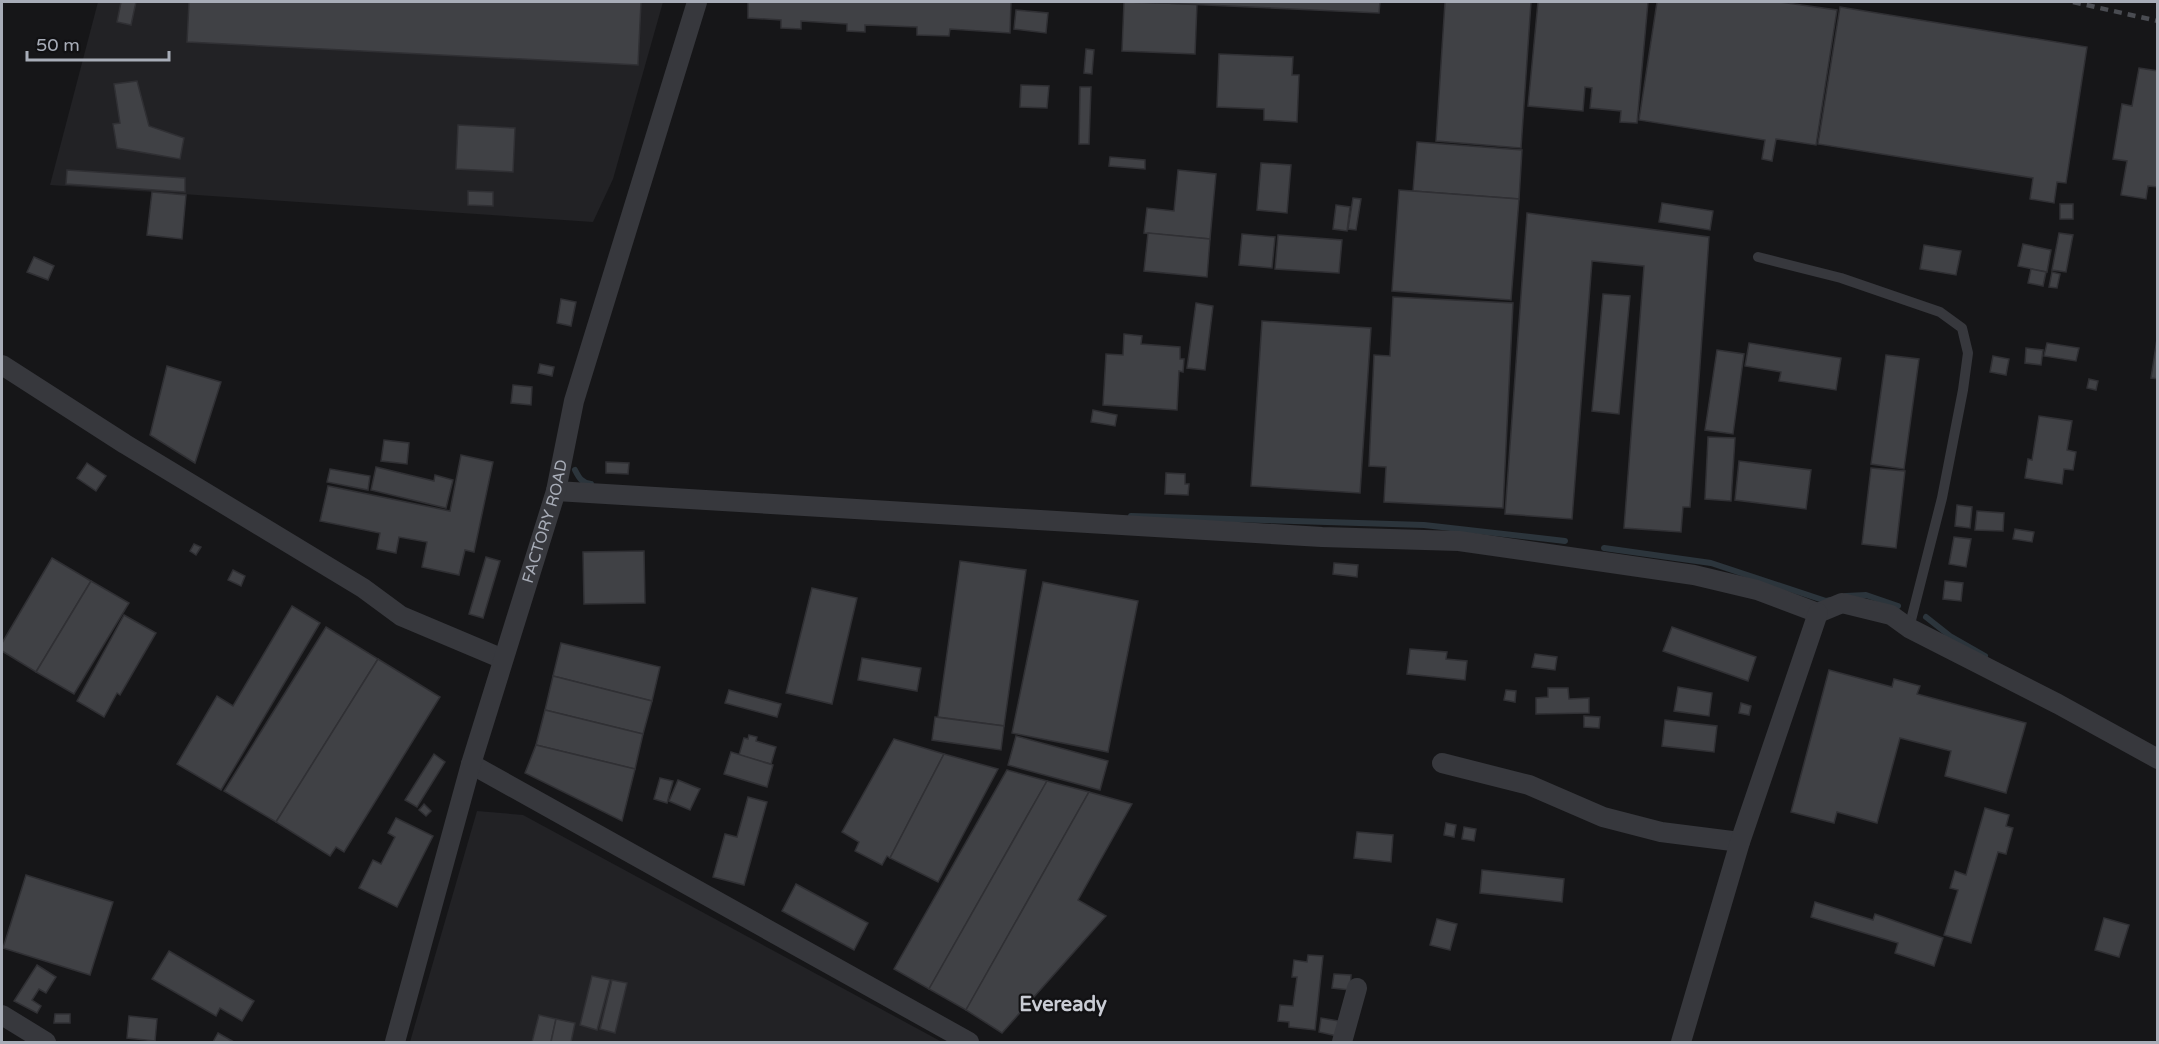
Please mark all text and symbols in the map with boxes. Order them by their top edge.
scale bar [27,24,170,62]
text: 50 m [36,34,80,56]
street label: FACTORY ROAD [518,458,572,586]
district label: Eveready [1019,993,1107,1017]

